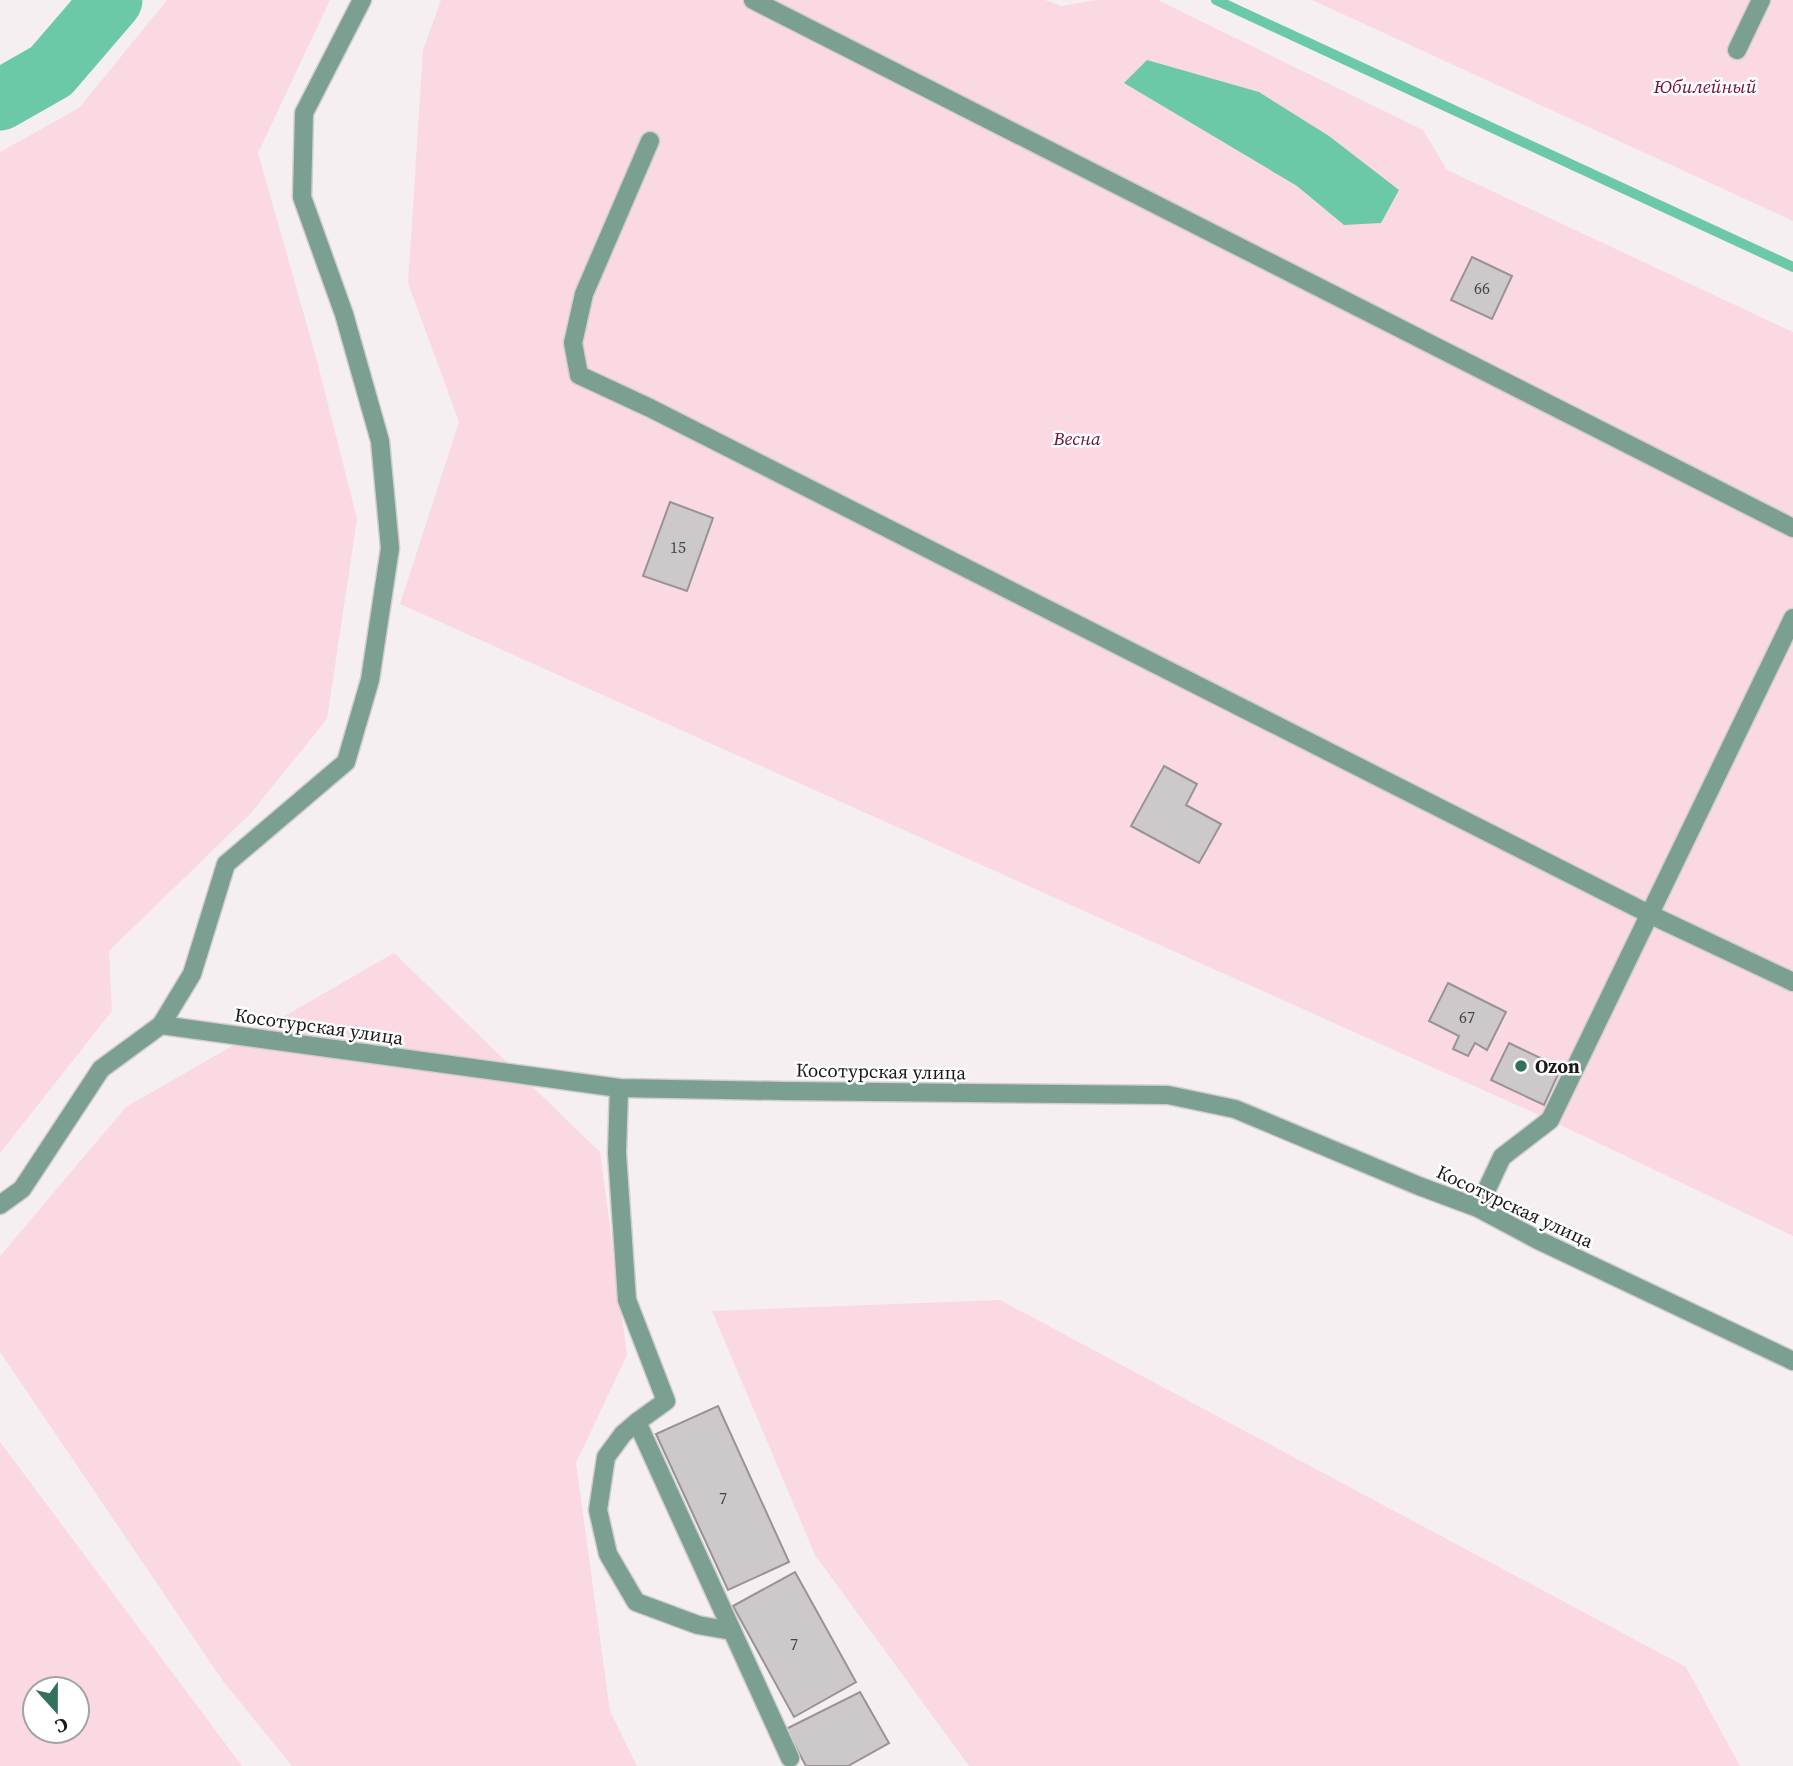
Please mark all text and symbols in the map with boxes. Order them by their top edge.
park label: Юбилейный [1652,73,1757,99]
house number: 66 [1474,277,1490,299]
park label: Весна [1052,425,1101,451]
house number: 15 [670,536,686,558]
street label: Косотурская улица [233,1001,405,1051]
house number: 67 [1459,1006,1475,1028]
place label: Ozon [1535,1053,1580,1079]
street label: Косотурская улица [796,1057,967,1085]
marker: Ozon [1513,1058,1529,1074]
street label: Косотурская улица [1432,1158,1598,1254]
house number: 7 [719,1487,727,1509]
house number: 7 [790,1633,798,1655]
north arrow [21,1675,91,1745]
text: С [52,1712,72,1740]

